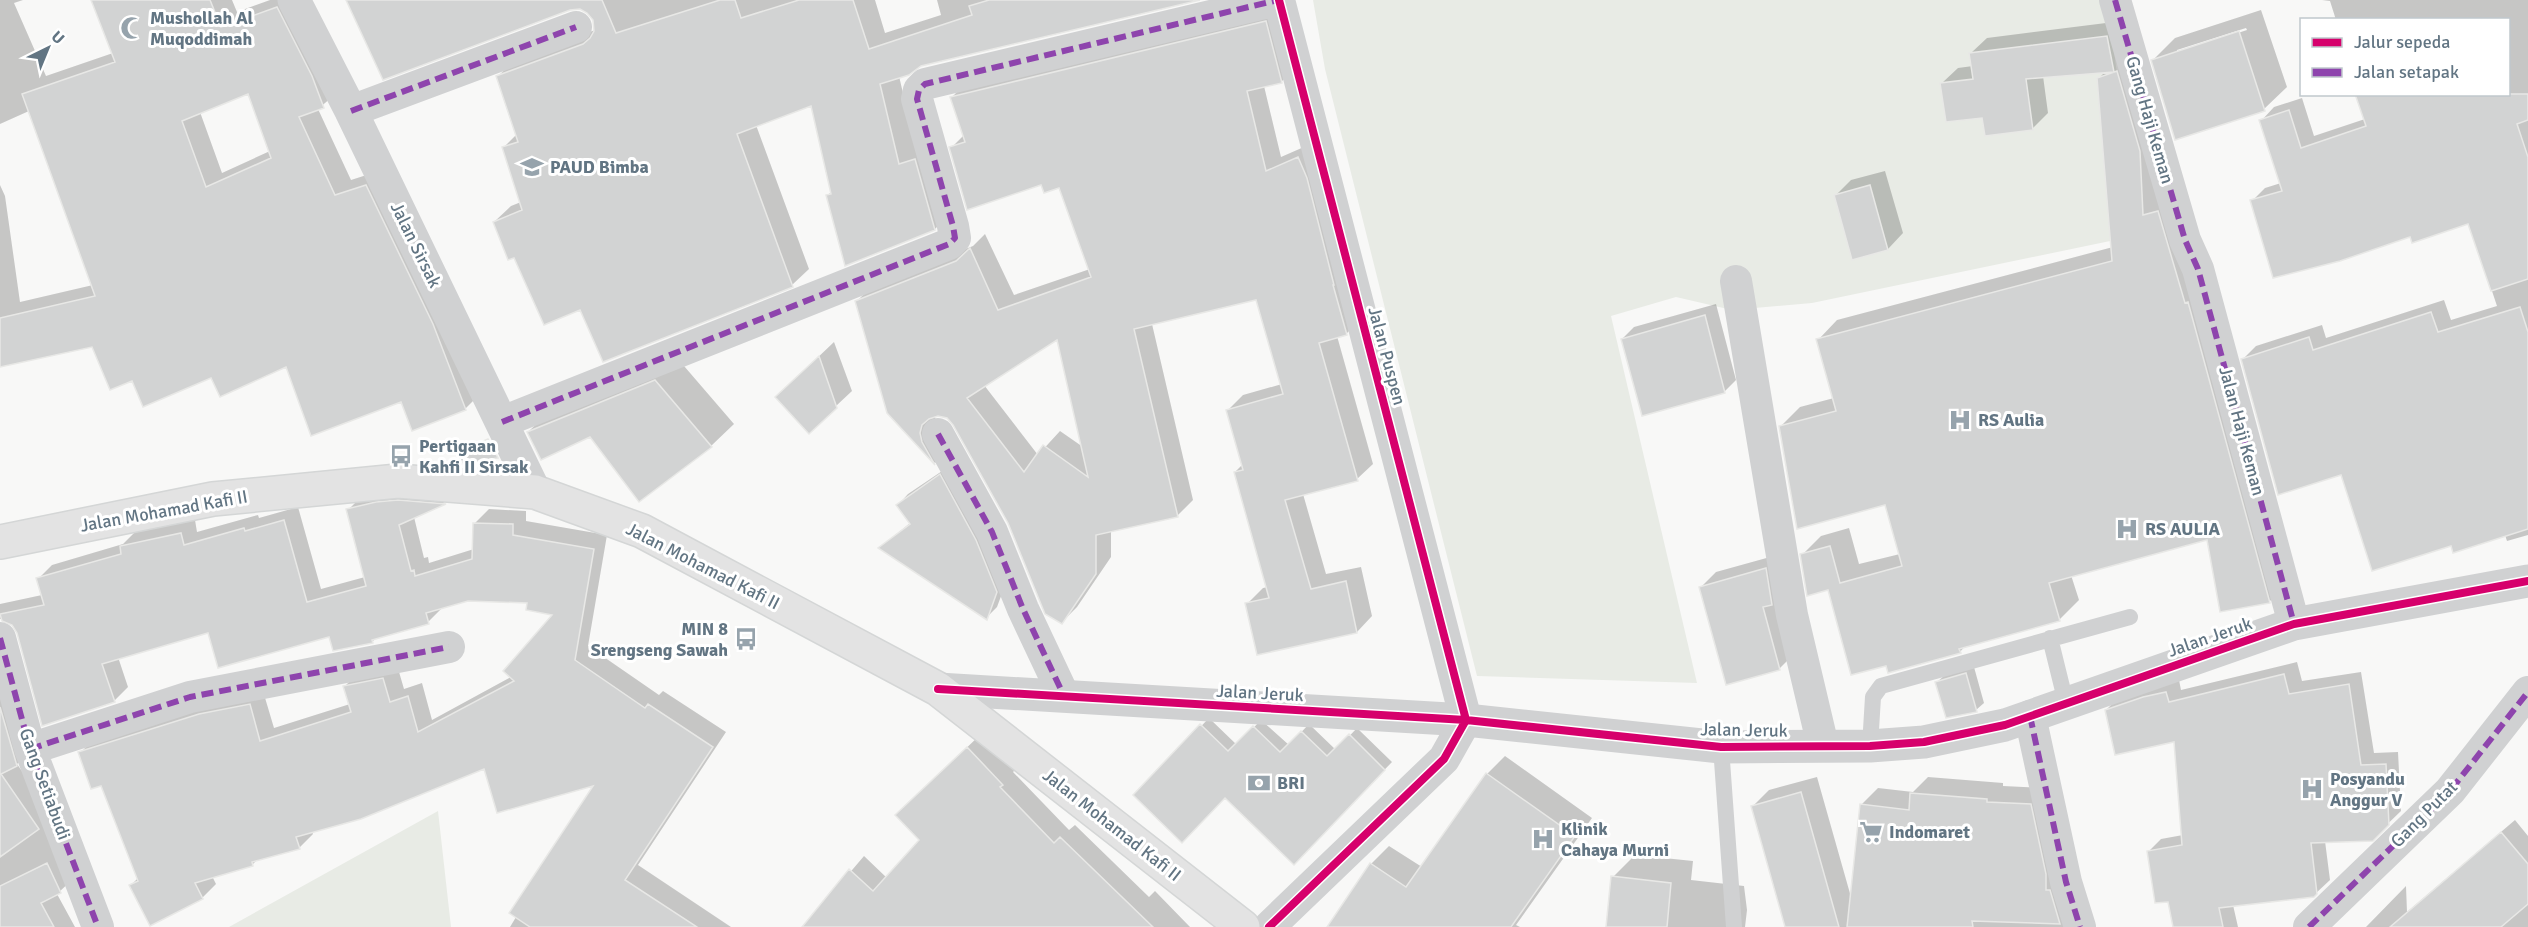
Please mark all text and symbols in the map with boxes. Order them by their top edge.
place label: Mushollah Al Muqoddimah [150,7,253,50]
mosque icon: Mushollah Al Muqoddimah [119,15,145,41]
north arrow [18,18,78,78]
legend [2300,18,2510,96]
text: U [47,27,68,49]
text: Jalur sepeda [2354,31,2450,53]
street label: Gang Haji Keman [2121,54,2179,186]
text: Jalan setapak [2354,61,2459,83]
school or university icon: PAUD Bimba [519,154,545,180]
place label: PAUD Bimba [550,156,649,178]
street label: Jalan Sirsak [386,199,446,291]
street label: Jalan Puspen [1363,304,1411,408]
street label: Jalan Haji Keman [2214,364,2270,498]
hospital icon: RS Aulia [1947,407,1973,433]
place label: RS Aulia [1978,409,2044,431]
place label: Pertigaan Kahfi II Sirsak [419,435,529,478]
bus stop icon: Pertigaan Kahfi II Sirsak [388,443,414,469]
street label: Jalan Mohamad Kafi II [79,485,249,537]
hospital icon: RS AULIA [2114,516,2140,542]
street label: Jalan Mohamad Kafi II [622,518,784,614]
place label: RS AULIA [2145,518,2220,540]
street label: Jalan Jeruk [2165,612,2255,662]
place label: MIN 8 Srengseng Sawah [591,618,728,661]
bus stop icon: MIN 8 Srengseng Sawah [733,626,759,652]
street label: Jalan Jeruk [1216,680,1304,706]
street label: Jalan Jeruk [1700,718,1788,742]
street label: Gang Setiabudi [15,725,75,843]
street label: Jalan Mohamad Kafi II [1038,764,1186,886]
place label: Posyandu Anggur V [2330,768,2405,811]
bank icon: BRI [1246,770,1272,796]
place label: BRI [1277,772,1305,794]
hospital icon: Posyandu Anggur V [2299,776,2325,802]
street label: Gang Putat [2386,776,2462,852]
place label: Klinik Cahaya Murni [1561,818,1669,861]
supermarket icon: Indomaret [1858,819,1884,845]
place label: Indomaret [1889,821,1970,843]
hospital icon: Klinik Cahaya Murni [1530,826,1556,852]

